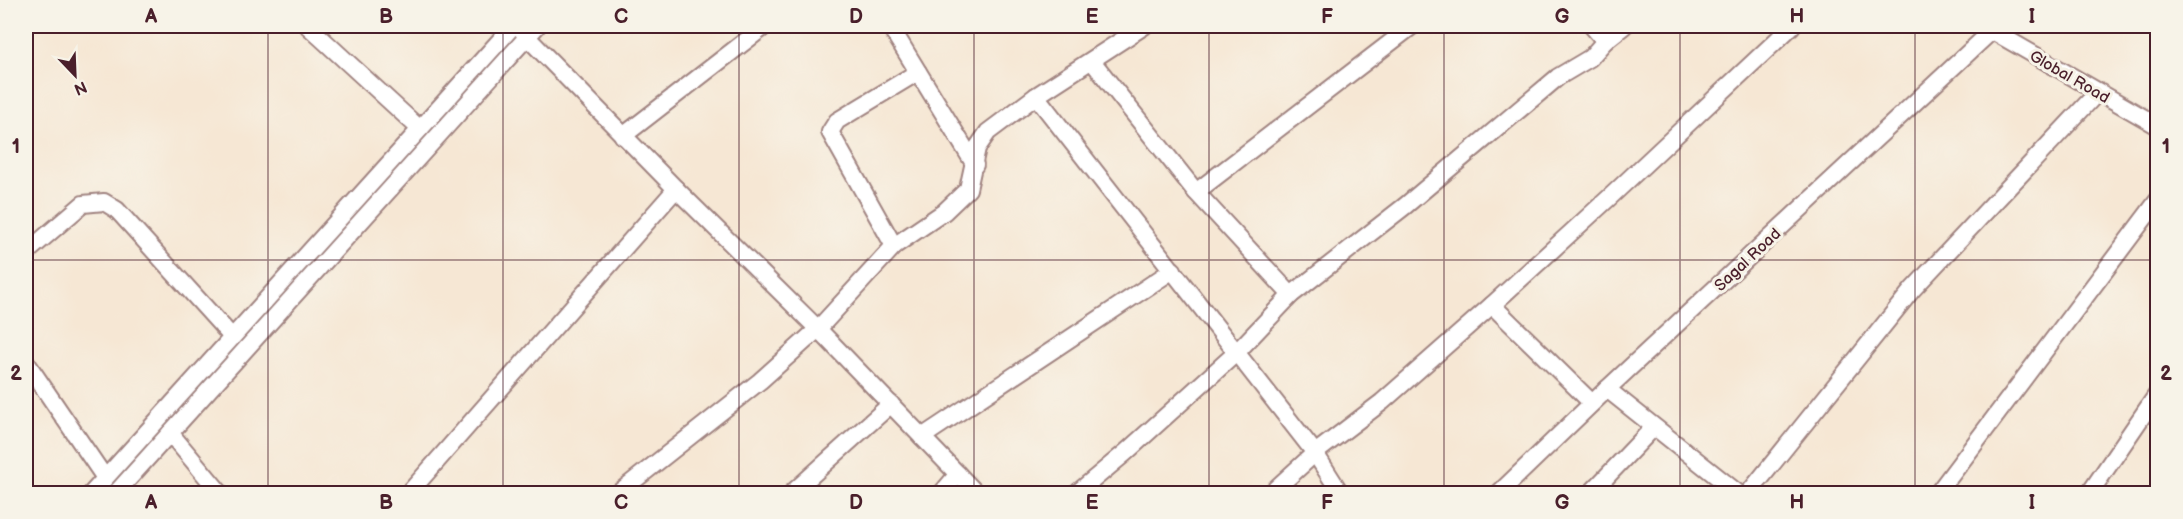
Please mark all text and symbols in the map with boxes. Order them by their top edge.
text: A [144,5,158,29]
text: B [379,5,393,29]
text: C [614,5,628,29]
text: D [849,5,863,29]
text: E [1086,5,1099,29]
text: F [1321,5,1333,29]
text: G [1555,5,1570,29]
text: H [1790,5,1804,29]
text: I [2029,5,2035,29]
north arrow [45,45,105,105]
street label: Global Road [2026,47,2113,108]
text: N [71,76,90,99]
text: 1 [12,135,20,159]
text: 1 [2162,135,2170,159]
street label: Sagal Road [1711,225,1785,296]
text: 2 [10,362,22,386]
text: 2 [2160,362,2172,386]
text: A [144,491,158,515]
text: B [379,491,393,515]
text: C [614,491,628,515]
text: D [849,491,863,515]
text: E [1086,491,1099,515]
text: F [1321,491,1333,515]
text: G [1555,491,1570,515]
text: H [1790,491,1804,515]
text: I [2029,491,2035,515]

